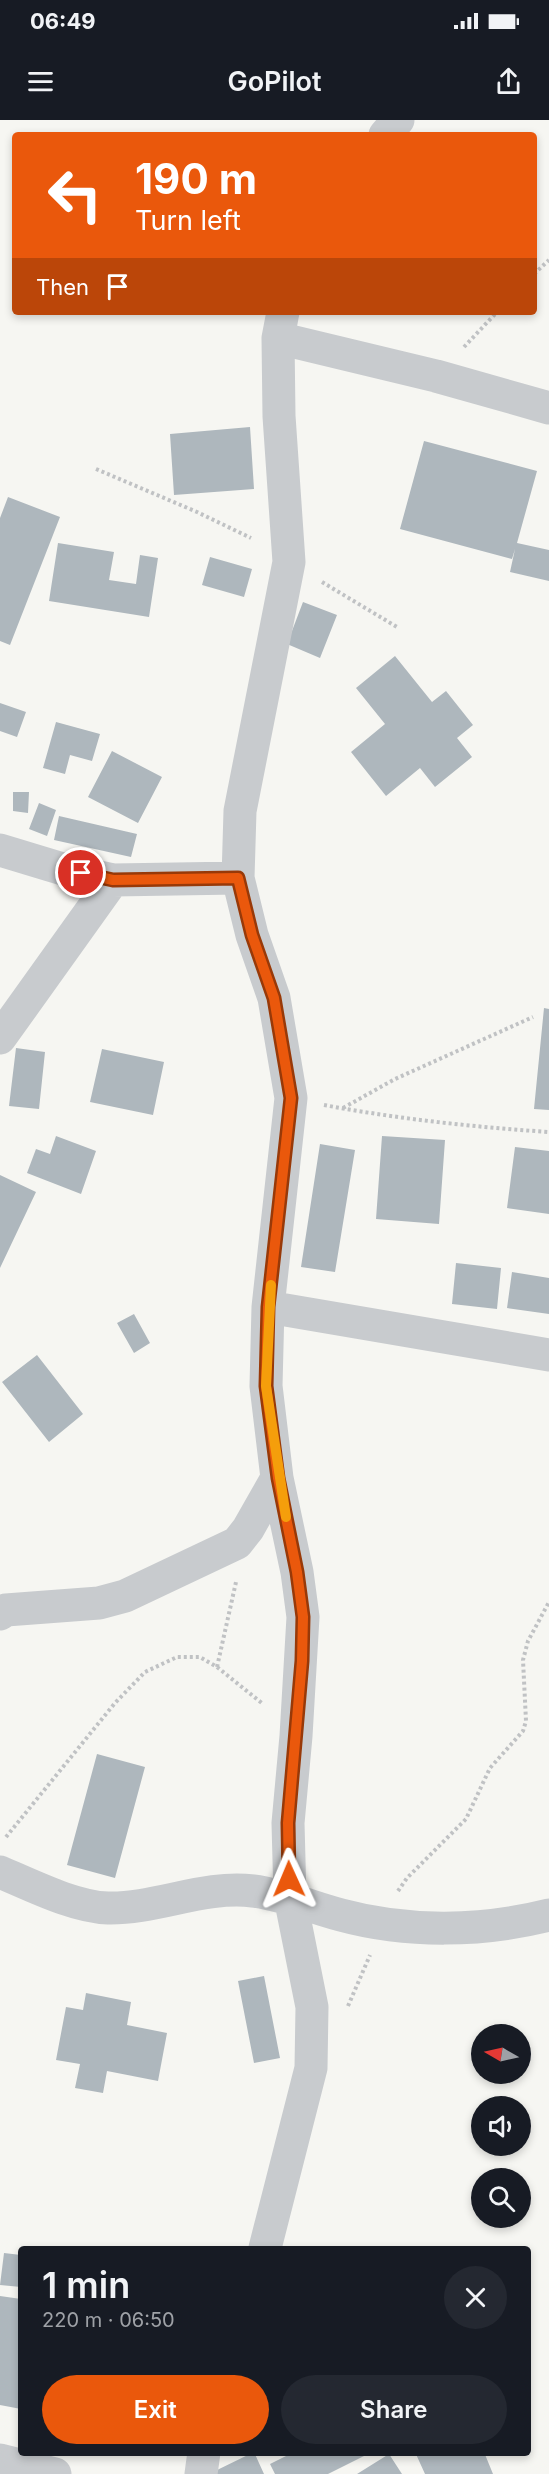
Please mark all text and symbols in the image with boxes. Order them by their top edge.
text: 06:49 [30,8,96,34]
icon: menu [24,65,57,98]
text: GoPilot [227,65,322,98]
icon: share [492,65,525,98]
text: 190 m [135,153,257,204]
icon: left [36,156,114,234]
text: Turn left [135,204,241,237]
icon: arrive [101,270,134,303]
text: Then [36,274,89,300]
pin [55,847,106,898]
icon: arrive [64,856,97,889]
position arrow [257,1847,321,1911]
north arrow [471,2024,531,2084]
map controls [471,2024,531,2228]
button: sound [471,2096,531,2156]
button: search [471,2168,531,2228]
text: 1 min [42,2263,130,2307]
button: close [444,2266,507,2329]
text: 220 m · 06:50 [42,2308,175,2332]
button: Exit [42,2375,269,2444]
button: Share [281,2375,507,2444]

